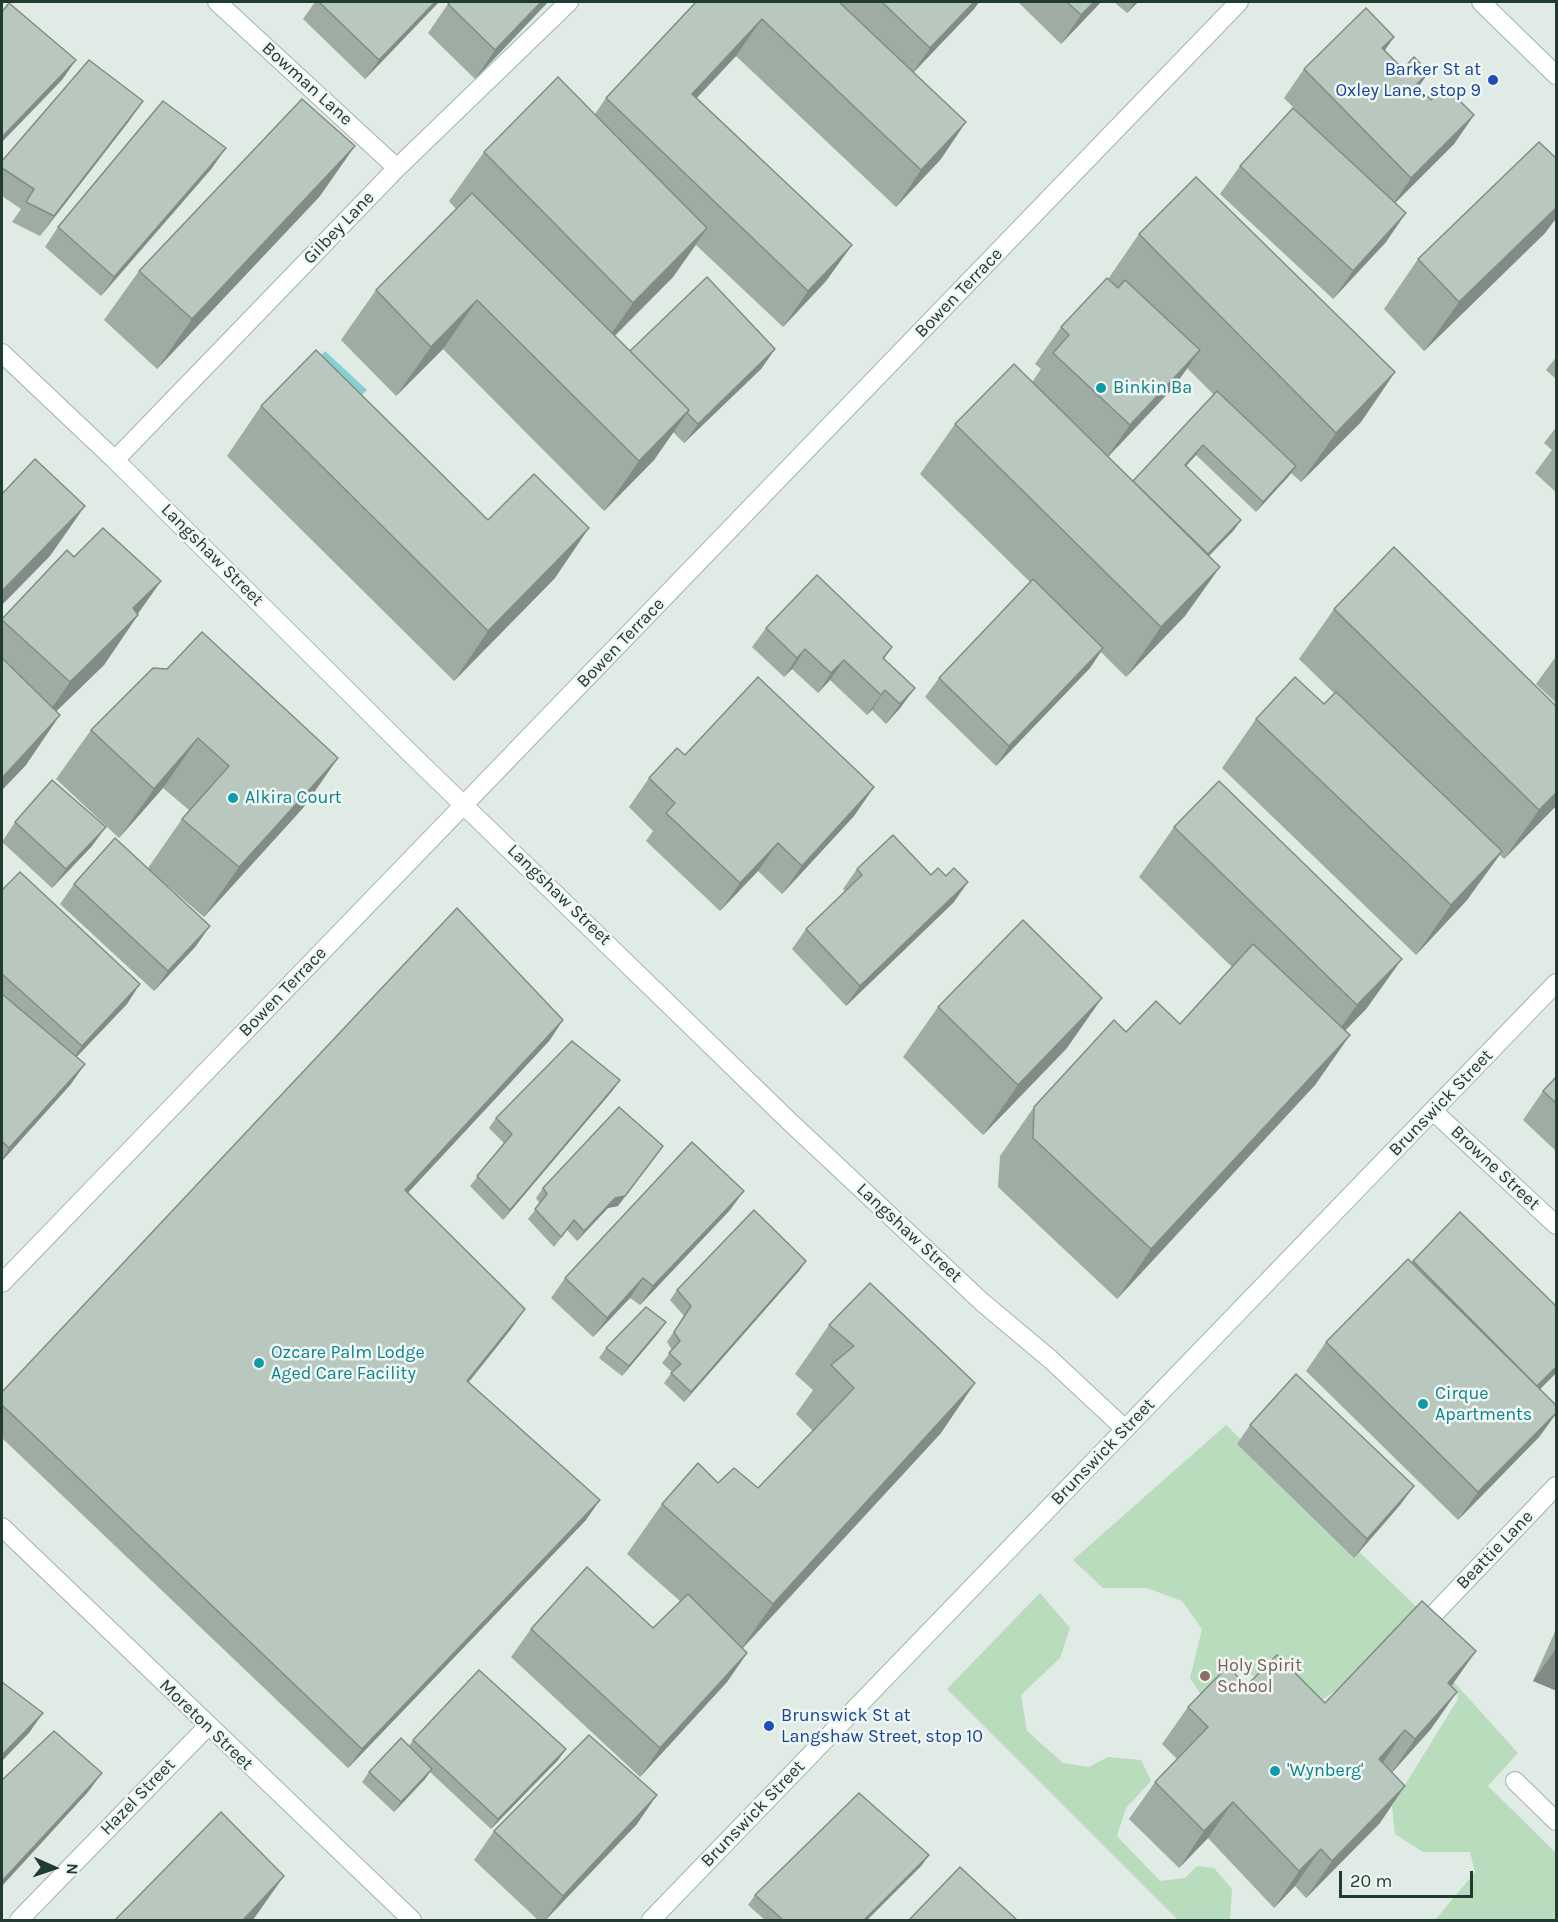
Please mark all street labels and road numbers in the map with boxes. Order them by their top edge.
street label: Bowman Lane [257,38,357,130]
street label: Gilbey Lane [299,187,379,269]
street label: Bowen Terrace [911,243,1007,343]
street label: Langshaw Street [156,499,268,611]
street label: Bowen Terrace [573,593,669,693]
street label: Langshaw Street [502,840,616,950]
street label: Bowen Terrace [235,942,331,1042]
street label: Brunswick Street [1384,1045,1498,1161]
street label: Browne Street [1446,1121,1544,1215]
street label: Langshaw Street [852,1179,966,1287]
street label: Brunswick Street [1046,1394,1160,1510]
street label: Beattie Lane [1452,1506,1538,1594]
street label: Moreton Street [155,1675,257,1775]
street label: Hazel Street [96,1754,180,1840]
street label: Brunswick Street [696,1756,810,1872]

